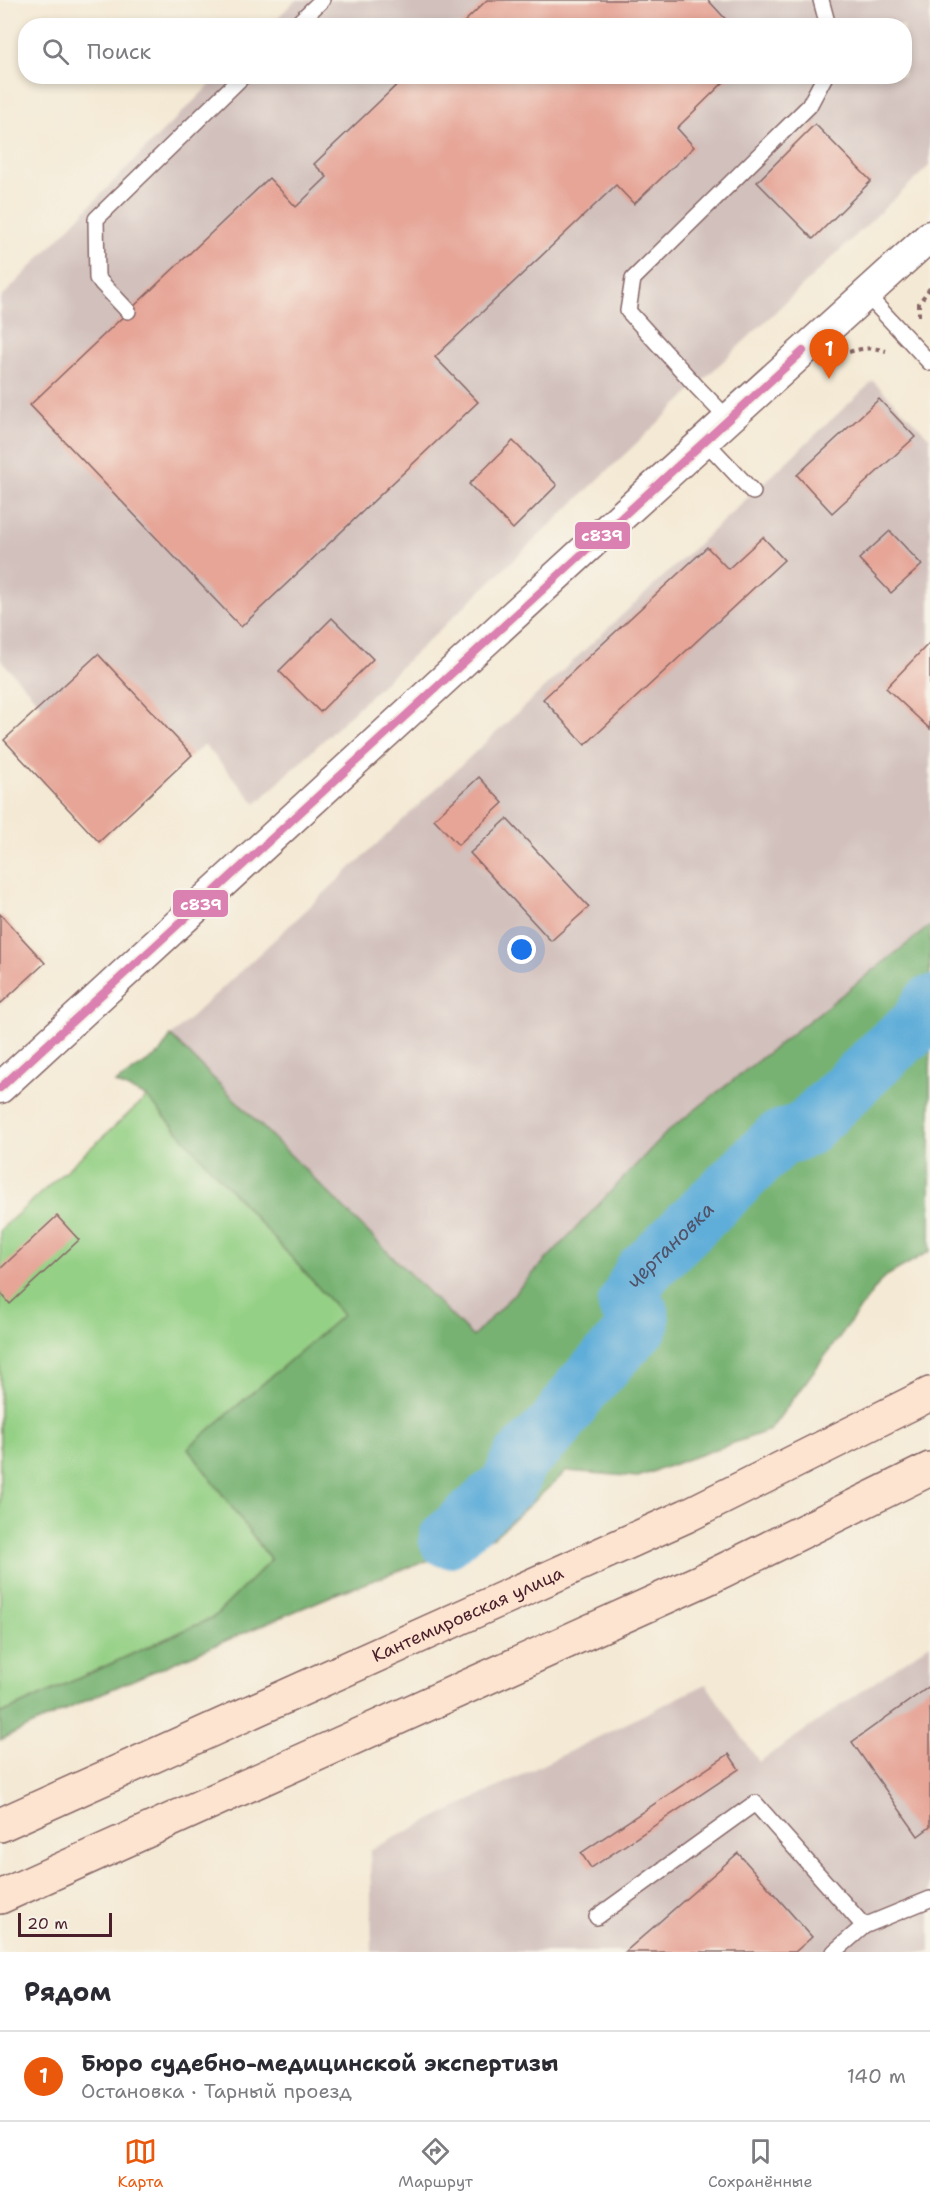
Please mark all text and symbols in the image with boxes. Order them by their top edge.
search box [18,18,912,84]
icon: search [39,35,72,68]
text: Поиск [87,37,151,66]
pin: 1 [810,330,848,379]
line badge: с839 [574,521,631,550]
text: с839 [581,525,623,546]
line badge: с839 [172,889,229,918]
text: с839 [180,894,222,915]
your location [507,935,536,964]
water label: Чертановка [622,1196,720,1294]
street label: Кантемировская улица [368,1561,567,1668]
scale bar [18,1910,112,1938]
text: 20 m [27,1913,68,1934]
text: Рядом [24,1974,111,2009]
text: Бюро судебно-медицинской экспертизы [81,2049,558,2078]
text: 1 [39,2063,48,2089]
text: 140 m [847,2063,906,2089]
text: Остановка · Тарный проезд [81,2078,352,2104]
tab: Карта [118,2135,163,2192]
tab: Маршрут [398,2135,473,2192]
tab: Сохранённые [708,2135,812,2192]

